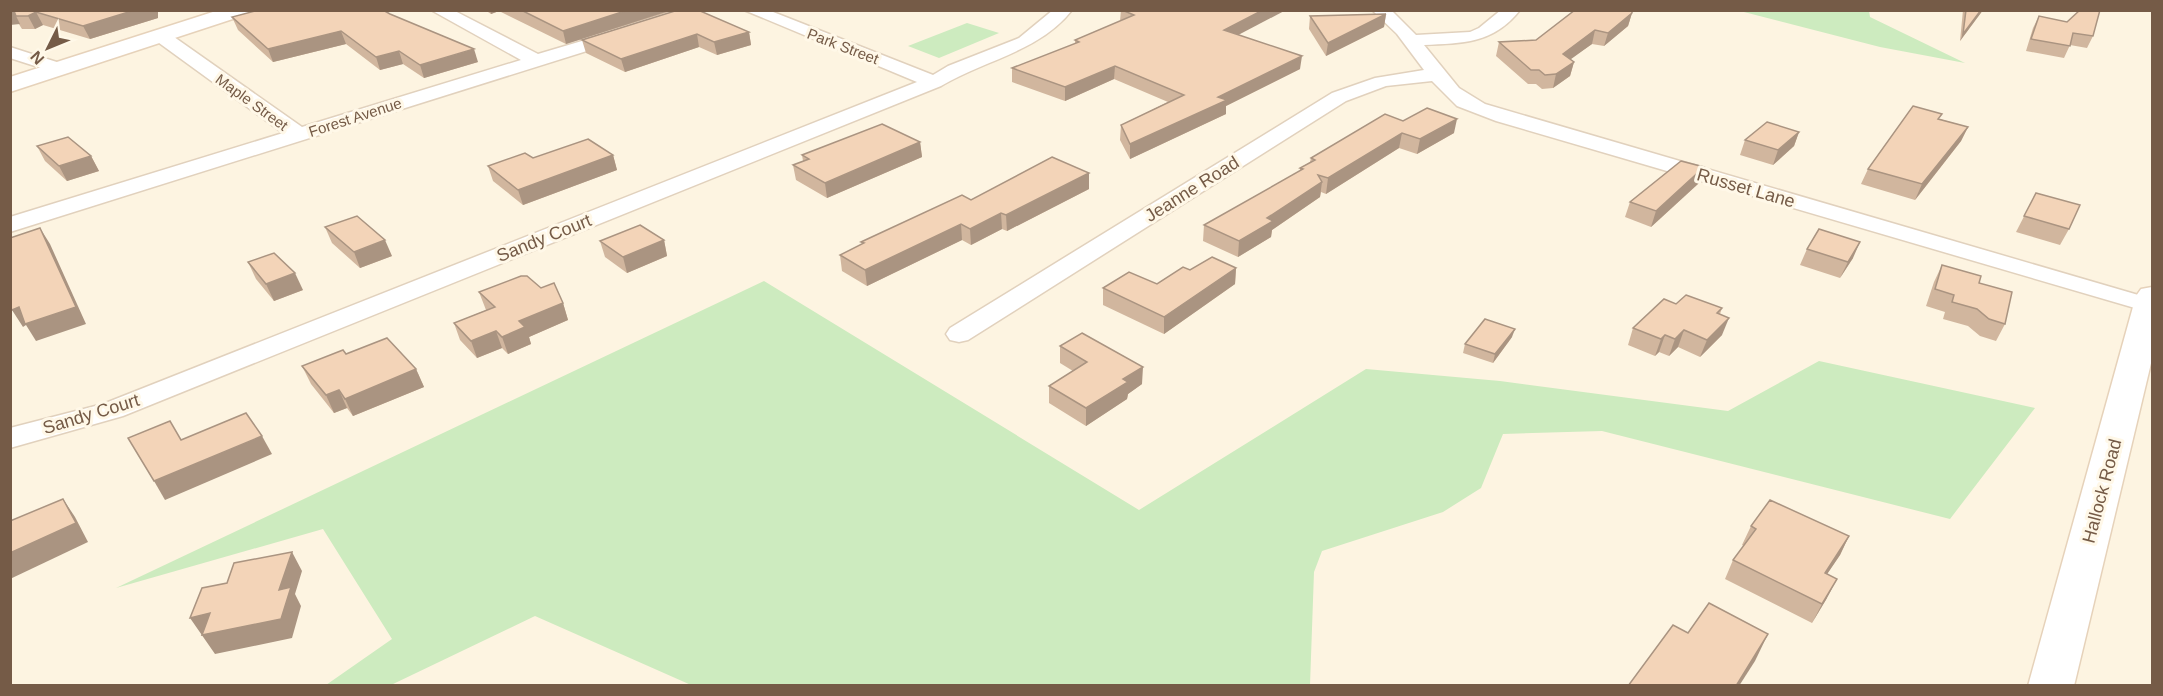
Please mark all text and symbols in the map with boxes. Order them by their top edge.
north arrow [18,18,78,78]
street label: Park Street [805,25,882,68]
text: N [27,48,48,68]
street label: Maple Street [213,70,292,134]
street label: Forest Avenue [307,94,403,140]
street label: Jeanne Road [1141,152,1243,226]
street label: Russet Lane [1695,164,1797,212]
street label: Sandy Court [494,210,594,266]
street label: Sandy Court [40,390,142,438]
street label: Hallock Road [2078,437,2126,545]

